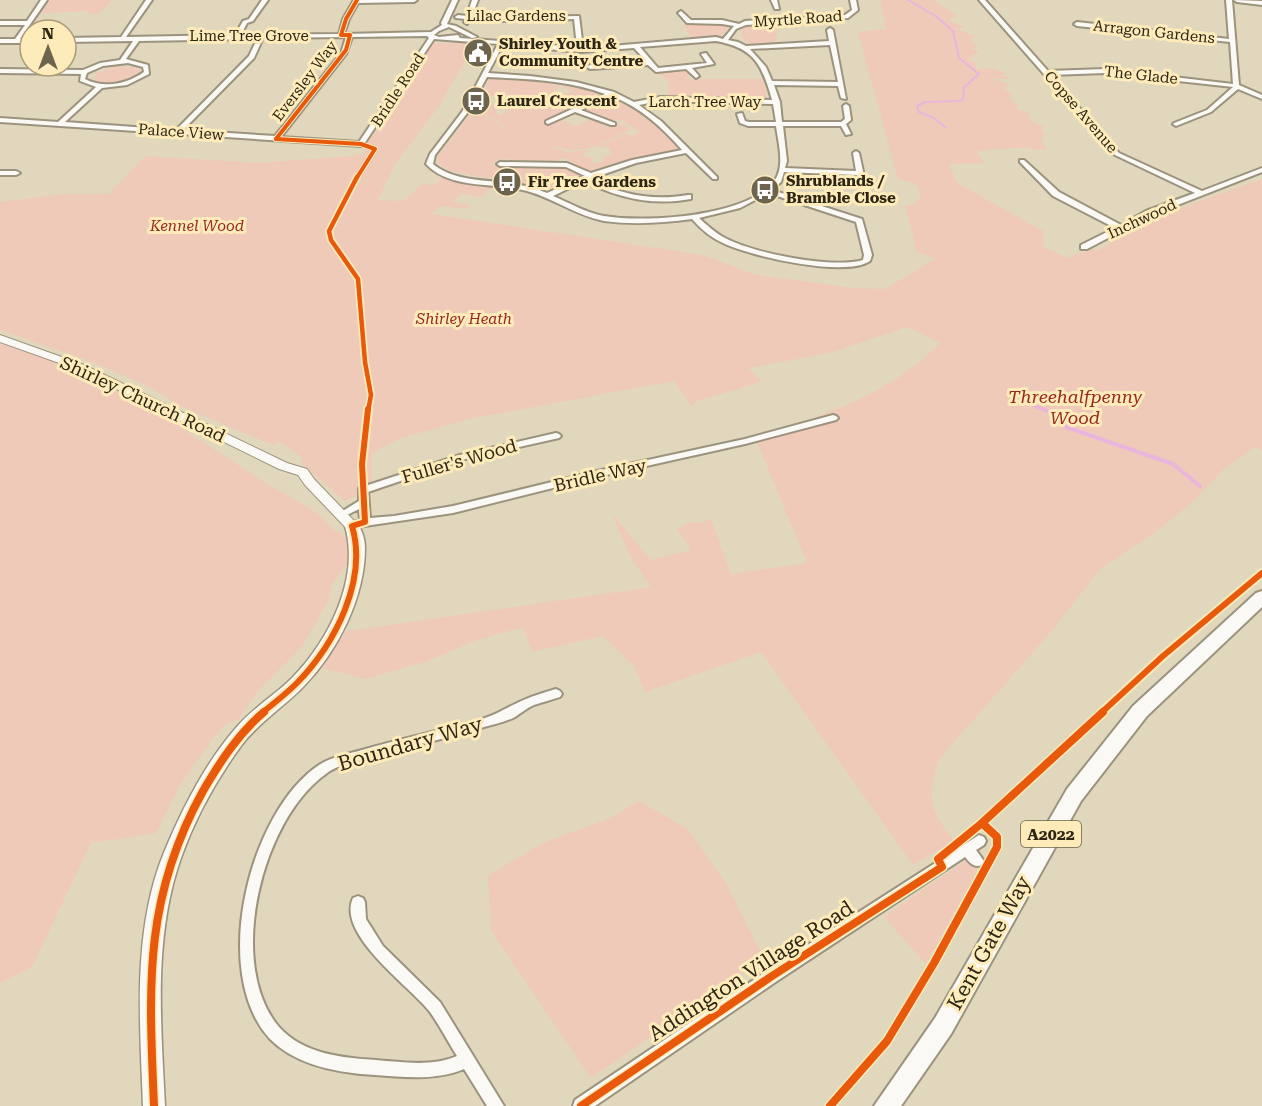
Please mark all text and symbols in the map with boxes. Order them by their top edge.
street label: Lilac Gardens [466,7,566,25]
street label: Myrtle Road [753,7,843,31]
street label: Arragon Gardens [1092,17,1216,47]
north arrow [18,18,78,78]
text: N [42,24,54,43]
street label: Lime Tree Grove [189,27,309,45]
place label: Shirley Youth & Community Centre [499,35,644,70]
street label: Eversley Way [269,37,341,125]
public building icon: Shirley Youth & Community Centre [462,37,494,69]
street label: Bridle Road [368,50,429,130]
street label: The Glade [1103,62,1179,88]
street label: Copse Avenue [1041,67,1121,157]
bus stop icon: Laurel Crescent [460,85,492,117]
place label: Laurel Crescent [497,92,617,110]
street label: Larch Tree Way [649,93,762,111]
street label: Palace View [137,120,225,144]
bus stop icon: Fir Tree Gardens [491,166,523,198]
place label: Shrublands / Bramble Close [786,172,896,207]
place label: Fir Tree Gardens [528,173,656,191]
bus stop icon: Shrublands / Bramble Close [749,174,781,206]
street label: Inchwood [1105,195,1179,243]
park label: Kennel Wood [149,217,244,235]
park label: Shirley Heath [415,310,512,328]
street label: Shirley Church Road [57,352,229,447]
park label: Threehalfpenny Wood [1008,386,1143,428]
street label: Fuller's Wood [399,434,519,487]
street label: Bridle Way [552,454,649,496]
street label: Boundary Way [335,712,485,776]
road number: A2022 [1021,821,1081,847]
street label: Kent Gate Way [942,871,1036,1014]
street label: Addington Village Road [644,896,858,1046]

